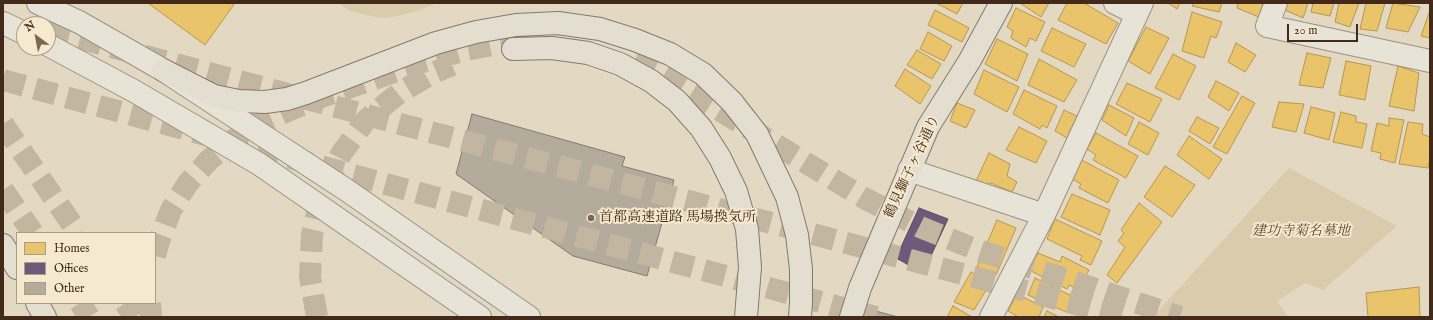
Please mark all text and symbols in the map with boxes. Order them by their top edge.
north arrow [16,16,56,56]
scale bar [1289,16,1360,42]
text: N [22,18,38,35]
text: 20 m [1294,23,1317,38]
street label: 鶴見獅子ヶ谷通り [882,113,944,221]
place label: 首都高速道路 馬場換気所 [599,210,756,226]
marker: 首都高速道路 馬場換気所 [586,213,596,223]
park label: 建功寺菊名墓地 [1252,224,1350,240]
legend [16,232,156,304]
text: Homes [54,241,90,256]
text: Offices [54,261,88,276]
text: Other [54,281,84,296]

